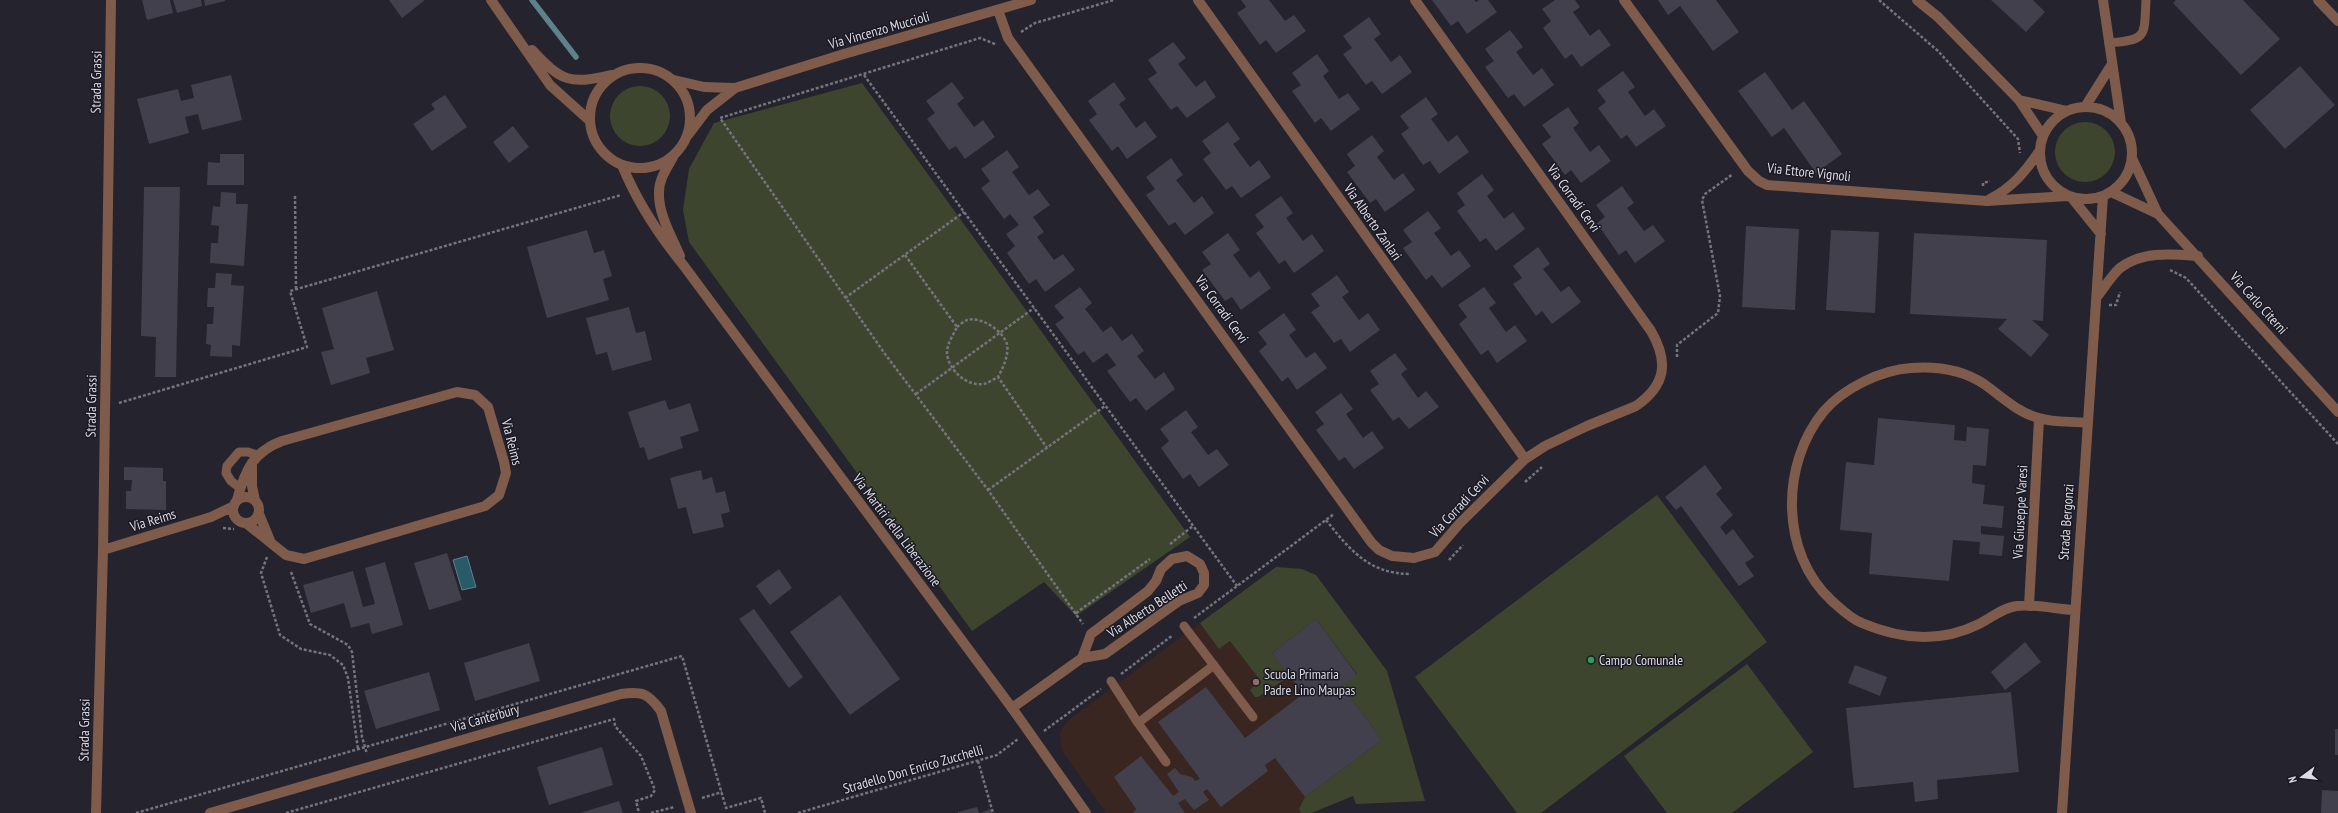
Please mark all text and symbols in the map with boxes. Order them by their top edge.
street label: Via Vincenzo Muccioli [826,7,932,53]
street label: Strada Grassi [86,50,106,114]
street label: Via Ettore Vignoli [1765,159,1852,185]
street label: Via Corradi Cervi [1543,160,1605,235]
street label: Via Alberto Zanlari [1339,179,1406,264]
street label: Via Carlo Citerni [2226,267,2292,338]
street label: Via Corradi Cervi [1191,271,1253,346]
street label: Strada Grassi [81,374,101,438]
street label: Via Reims [497,416,526,467]
street label: Via Giuseppe Varesi [2008,465,2031,560]
street label: Via Martiri della Liberazione [848,469,945,590]
street label: Via Corradi Cervi [1425,471,1493,542]
street label: Strada Bergonzi [2054,483,2078,561]
street label: Via Reims [127,504,178,536]
street label: Via Alberto Belletti [1103,576,1190,642]
place label: Campo Comunale [1599,651,1683,669]
marker: Campo Comunale [1586,655,1596,665]
place label: Scuola Primaria Padre Lino Maupas [1264,665,1355,699]
marker: Scuola Primaria Padre Lino Maupas [1251,677,1261,687]
street label: Strada Grassi [74,698,94,762]
street label: Via Canterbury [448,699,522,737]
street label: Stradello Don Enrico Zucchelli [841,740,985,798]
north arrow [2282,757,2322,797]
text: N [2285,775,2300,784]

